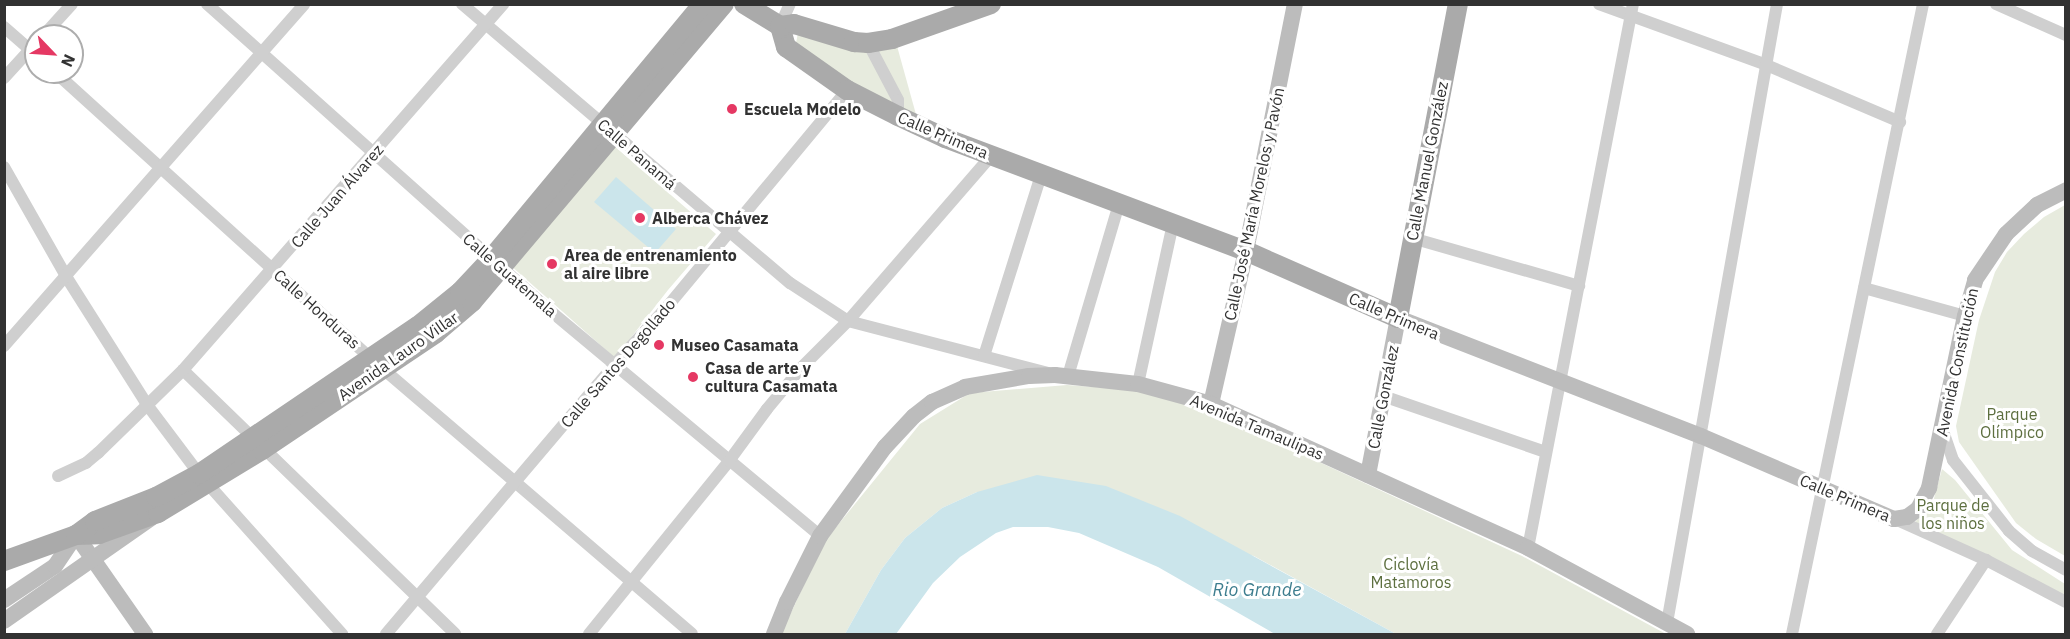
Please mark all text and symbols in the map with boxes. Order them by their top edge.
north arrow [24,24,84,84]
text: N [57,51,80,70]
street label: Calle Manuel González [1402,80,1452,242]
street label: Calle José María Morelos y Pavón [1220,86,1288,322]
place label: Escuela Modelo [744,99,861,119]
marker: Escuela Modelo [725,102,739,116]
street label: Calle Primera [895,107,991,163]
street label: Calle Panamá [594,115,680,193]
street label: Calle Juan Álvarez [287,140,387,252]
place label: Alberca Chávez [652,208,769,228]
marker: Alberca Chávez [633,211,647,225]
street label: Calle Guatemala [459,229,561,321]
place label: Area de entrenamiento al aire libre [564,245,737,283]
marker: Area de entrenamiento al aire libre [545,257,559,271]
street label: Calle Honduras [270,265,364,353]
street label: Avenida Constitución [1932,286,1982,438]
street label: Calle Primera [1346,288,1442,344]
street label: Calle Santos Degollado [557,294,679,432]
street label: Avenida Lauro Villar [334,307,462,405]
place label: Museo Casamata [671,335,799,355]
marker: Museo Casamata [652,338,666,352]
street label: Calle González [1364,343,1402,451]
place label: Casa de arte y cultura Casamata [705,358,838,396]
marker: Casa de arte y cultura Casamata [686,370,700,384]
street label: Avenida Tamaulipas [1187,390,1327,464]
park label: Parque Olímpico [1980,404,2044,442]
street label: Calle Primera [1797,470,1893,526]
park label: Parque de los niños [1917,495,1989,533]
park label: Ciclovía Matamoros [1370,554,1452,592]
water label: Rio Grande [1213,579,1301,601]

